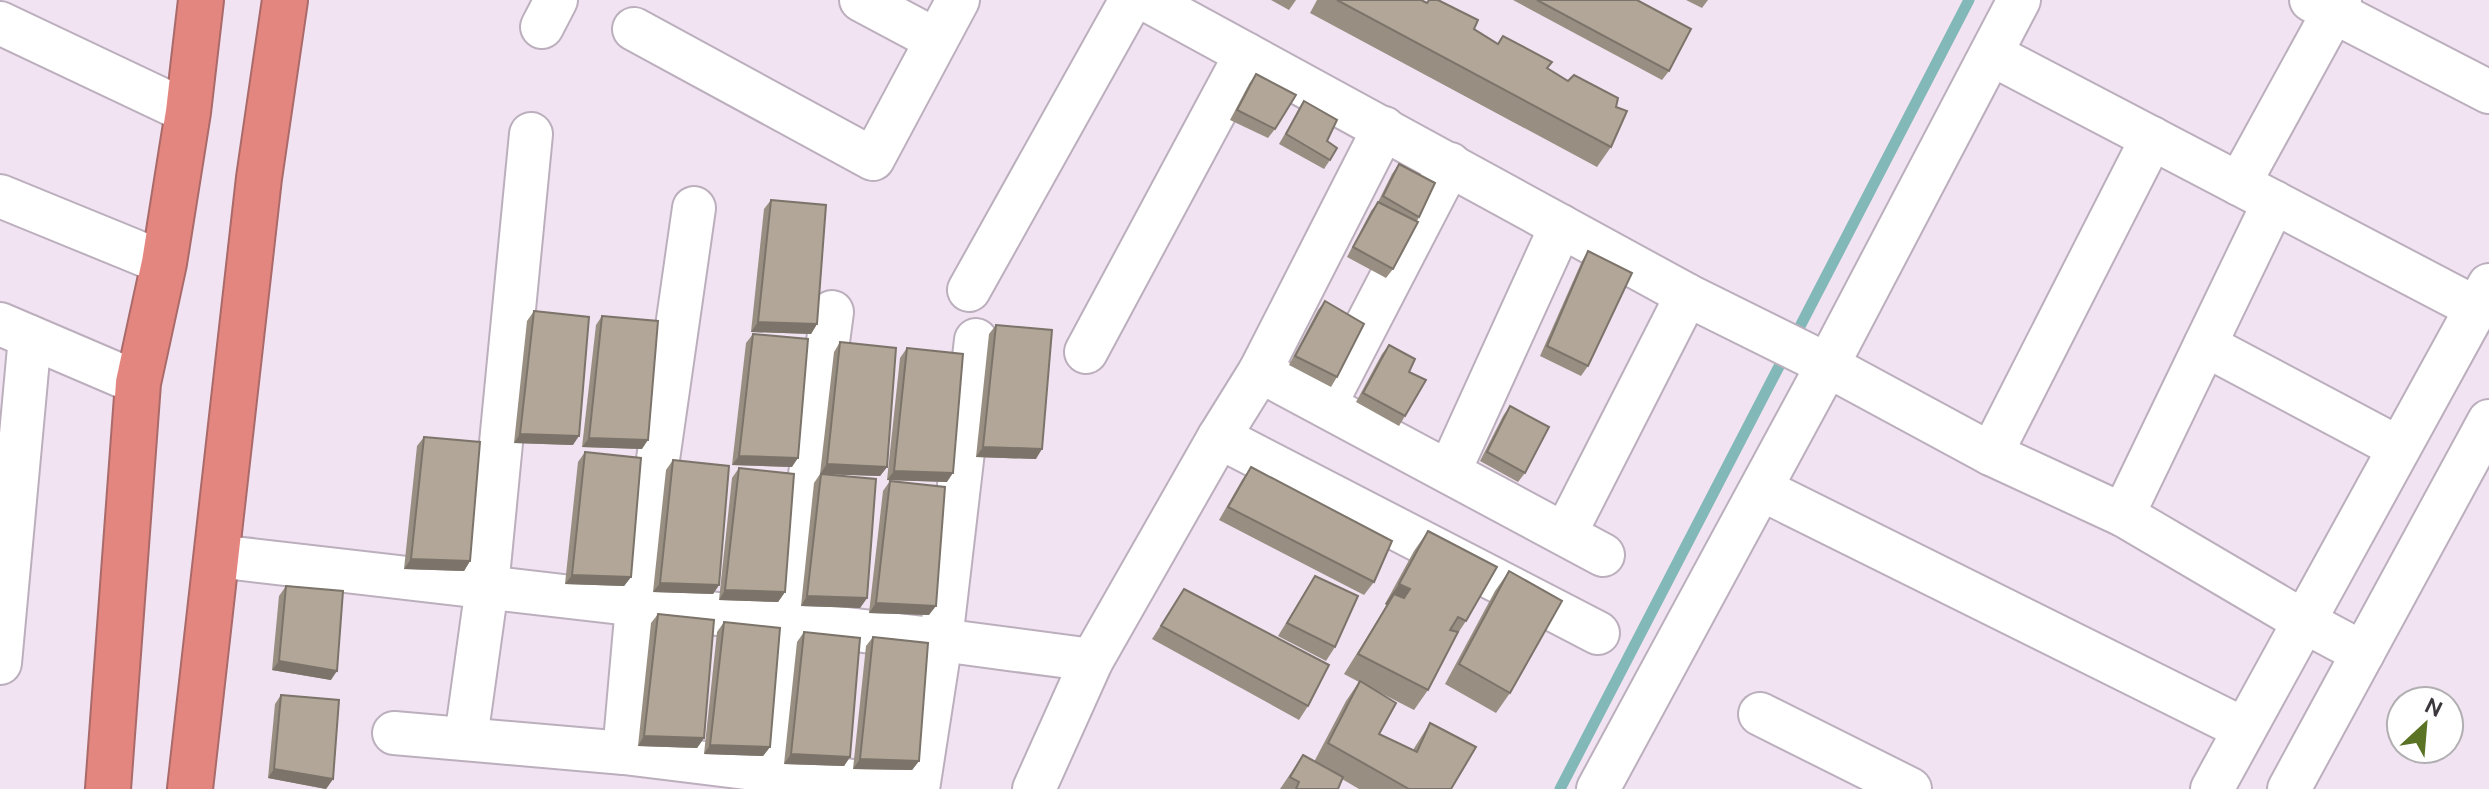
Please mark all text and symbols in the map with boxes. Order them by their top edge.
north arrow [2385,685,2465,765]
text: N [2421,692,2447,721]

